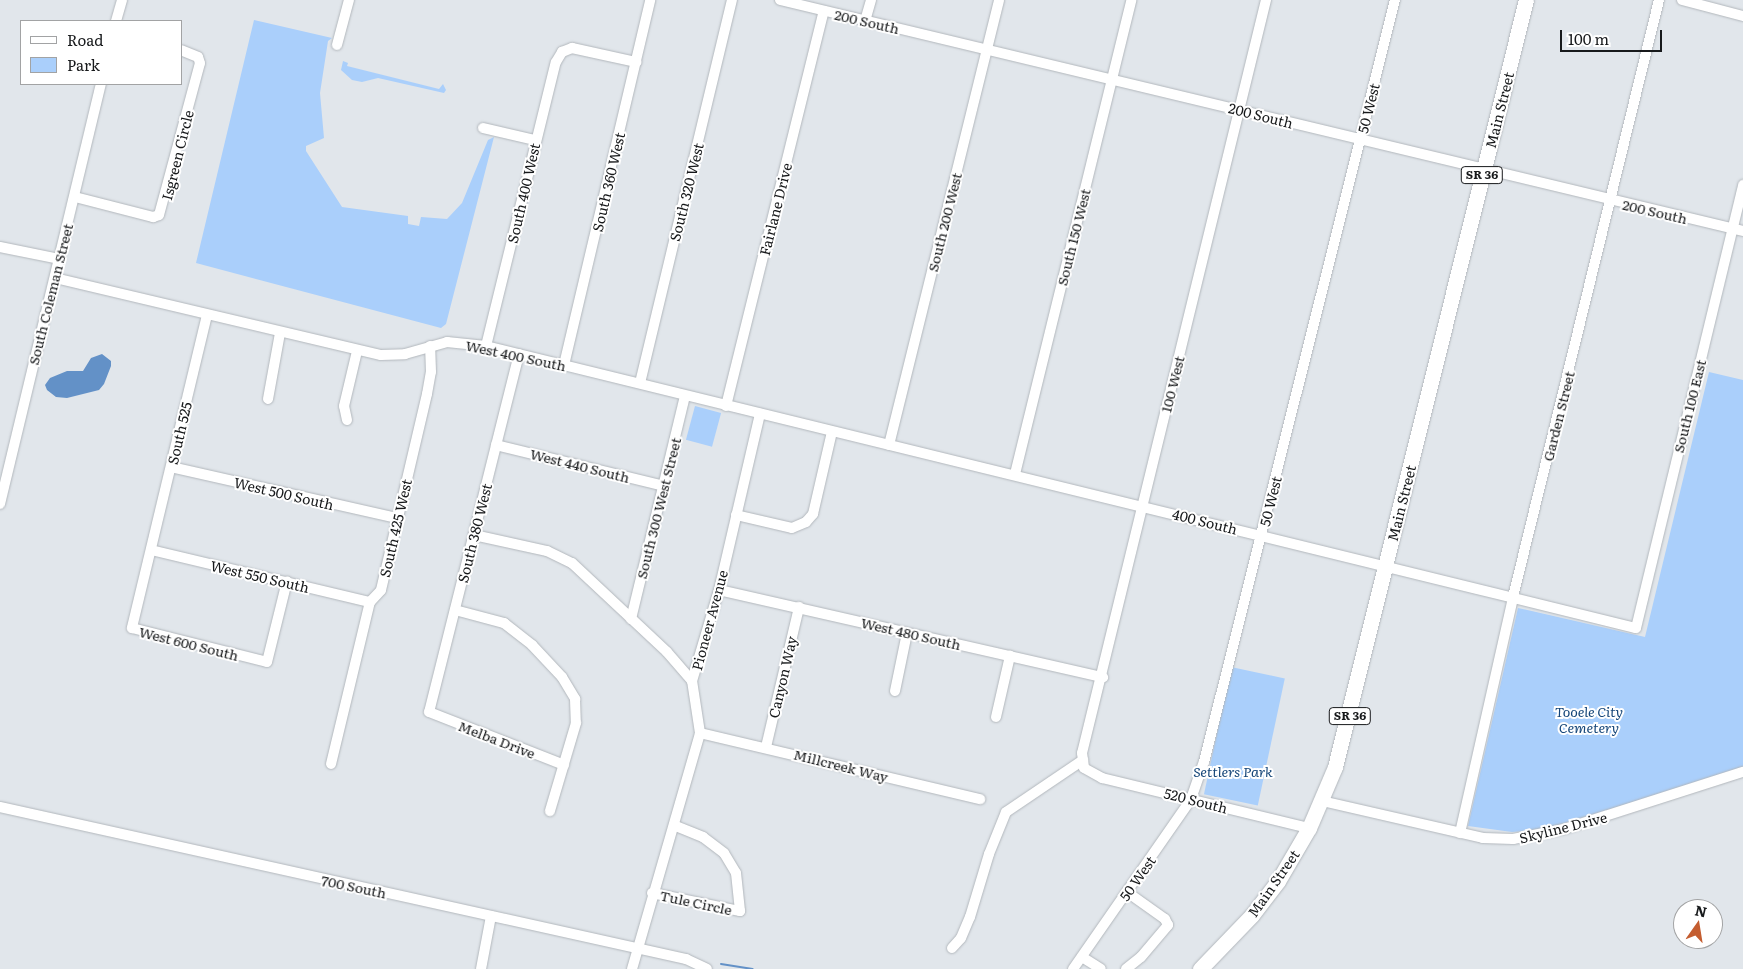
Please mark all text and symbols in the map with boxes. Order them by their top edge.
street label: 200 South [833,5,901,37]
legend [20,20,182,85]
scale bar [1563,20,1666,52]
text: 100 m [1568,27,1609,50]
text: Road [67,28,103,51]
text: Park [67,53,100,76]
street label: Main Street [1481,70,1517,150]
street label: 50 West [1354,81,1382,135]
street label: 200 South [1227,99,1295,131]
street label: Isgreen Circle [158,108,196,202]
street label: South 360 West [588,131,628,233]
street label: South 400 West [503,141,543,245]
street label: South 320 West [666,141,706,243]
street label: Fairlane Drive [755,161,795,257]
road number: SR 36 [1461,166,1503,184]
street label: South 200 West [924,171,964,273]
street label: South 150 West [1053,187,1093,287]
street label: 200 South [1621,195,1689,227]
street label: South Coleman Street [24,221,76,367]
street label: West 400 South [464,336,568,374]
street label: 100 West [1157,354,1187,414]
street label: South 100 East [1669,358,1709,454]
street label: Garden Street [1539,369,1577,463]
street label: South 525 [164,400,194,466]
street label: South 300 West Street [632,436,684,580]
street label: West 440 South [529,445,631,485]
street label: Main Street [1383,463,1419,543]
street label: West 500 South [233,473,335,513]
street label: 50 West [1256,474,1284,528]
street label: South 425 West [376,477,414,579]
street label: South 380 West [454,482,494,584]
street label: 400 South [1171,505,1239,537]
street label: West 550 South [209,556,311,596]
street label: Pioneer Avenue [688,568,730,672]
street label: West 480 South [859,613,963,653]
street label: West 600 South [137,622,241,664]
street label: Canyon Way [764,635,800,719]
park label: Tooele City Cemetery [1555,703,1623,736]
road number: SR 36 [1329,706,1371,726]
street label: Melba Drive [456,717,538,761]
street label: Millcreek Way [792,745,890,785]
park label: Settlers Park [1193,763,1273,779]
street label: 520 South [1163,784,1229,816]
street label: Skyline Drive [1517,808,1609,846]
street label: Main Street [1244,846,1302,920]
street label: 50 West [1116,852,1158,904]
street label: 700 South [320,871,388,901]
street label: Tule Circle [658,886,734,918]
north arrow [1673,899,1723,949]
text: N [1693,899,1709,921]

